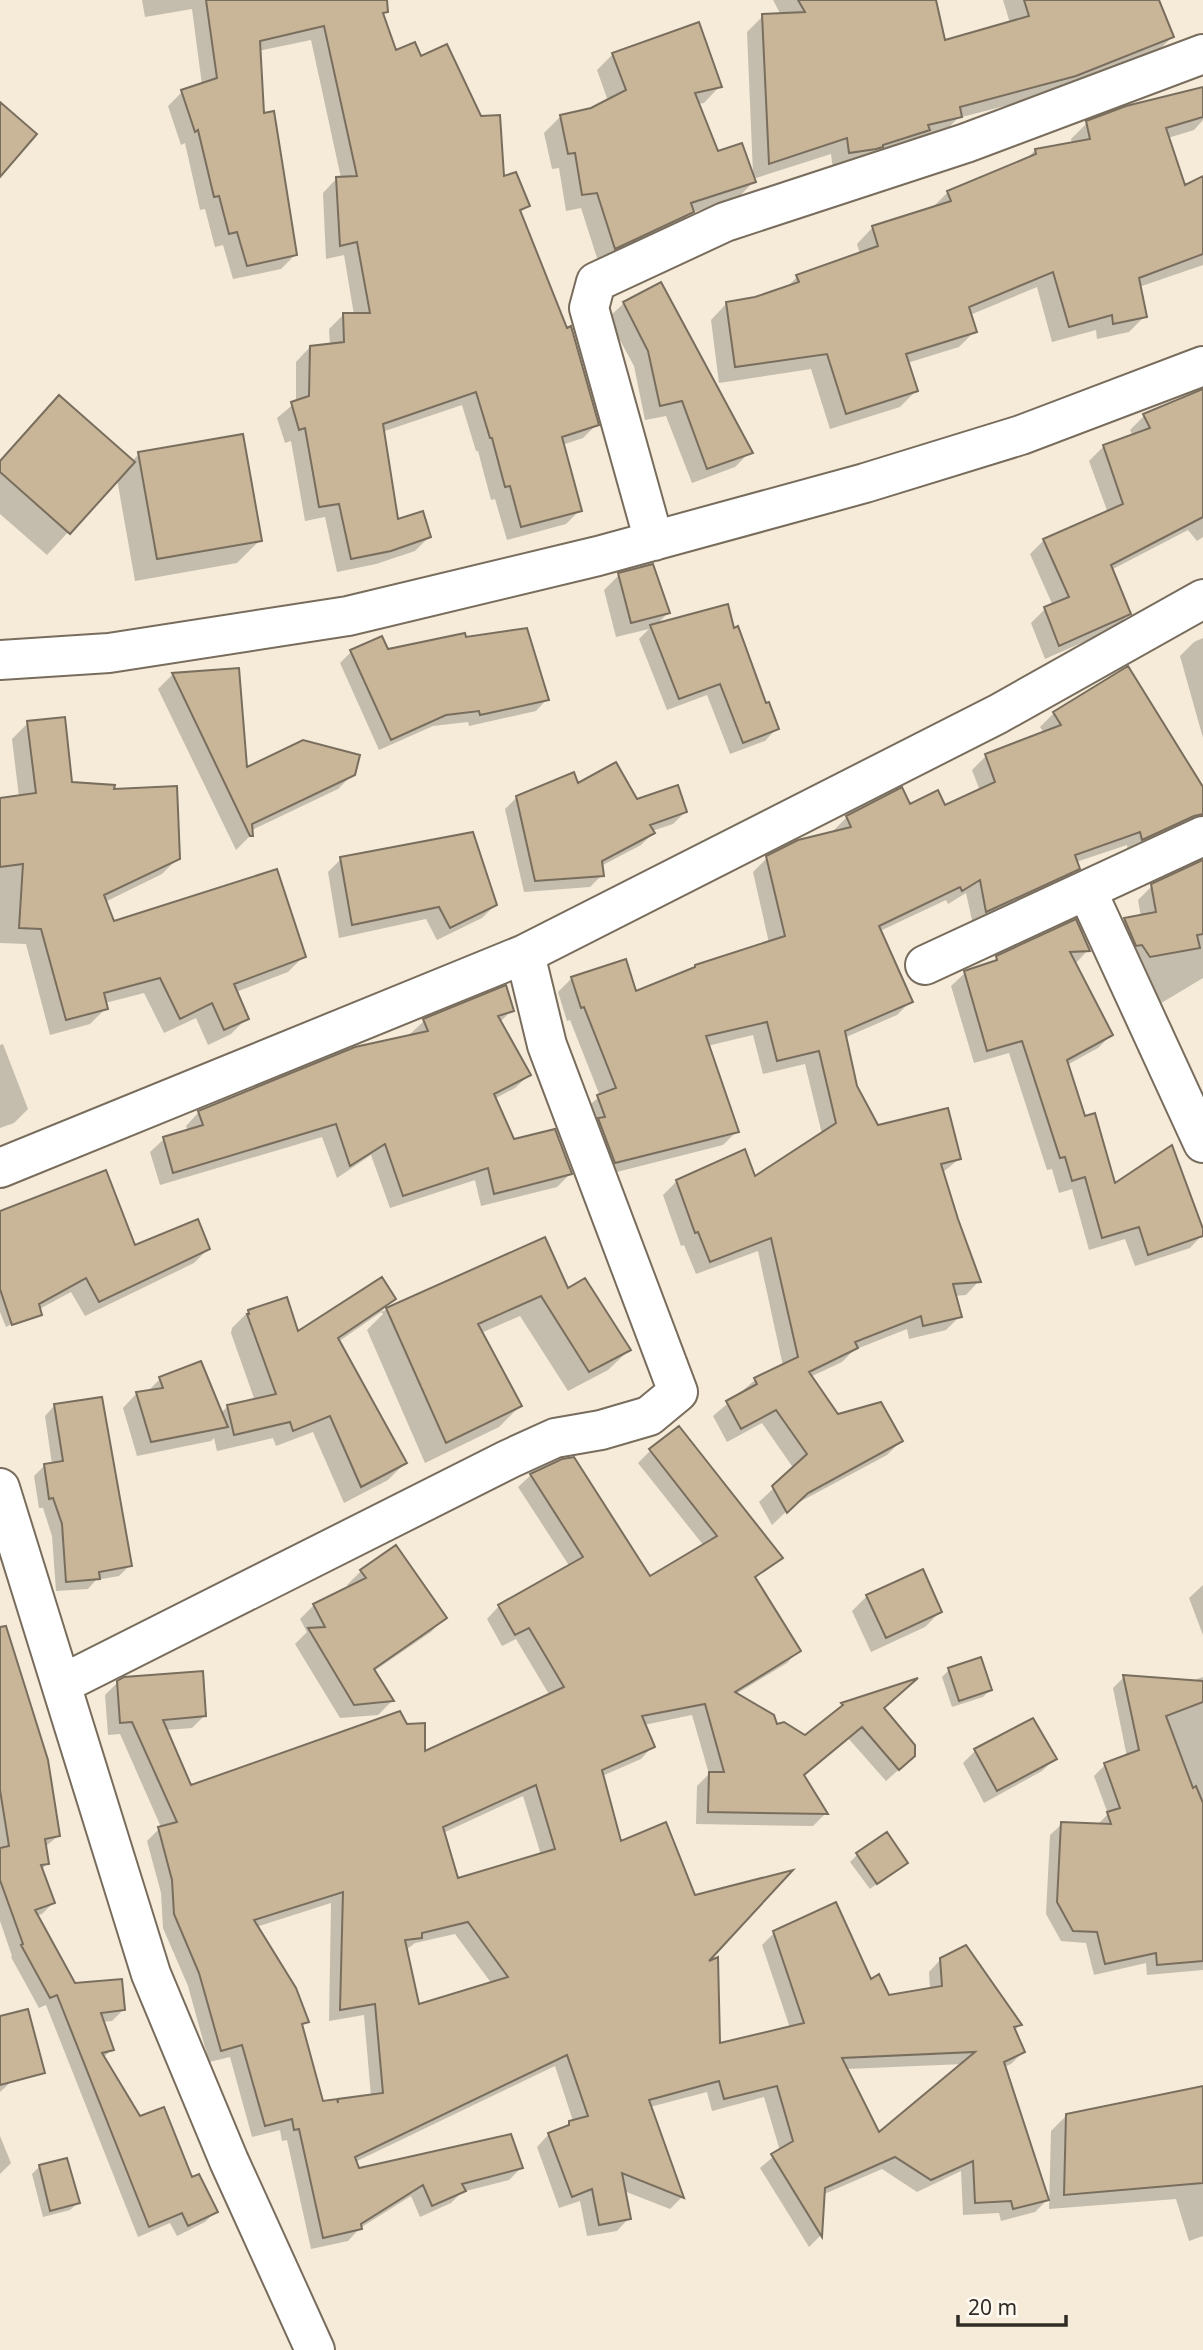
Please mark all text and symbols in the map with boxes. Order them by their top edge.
scale bar [958,2284,1066,2328]
text: 20 m [968,2293,1017,2321]

